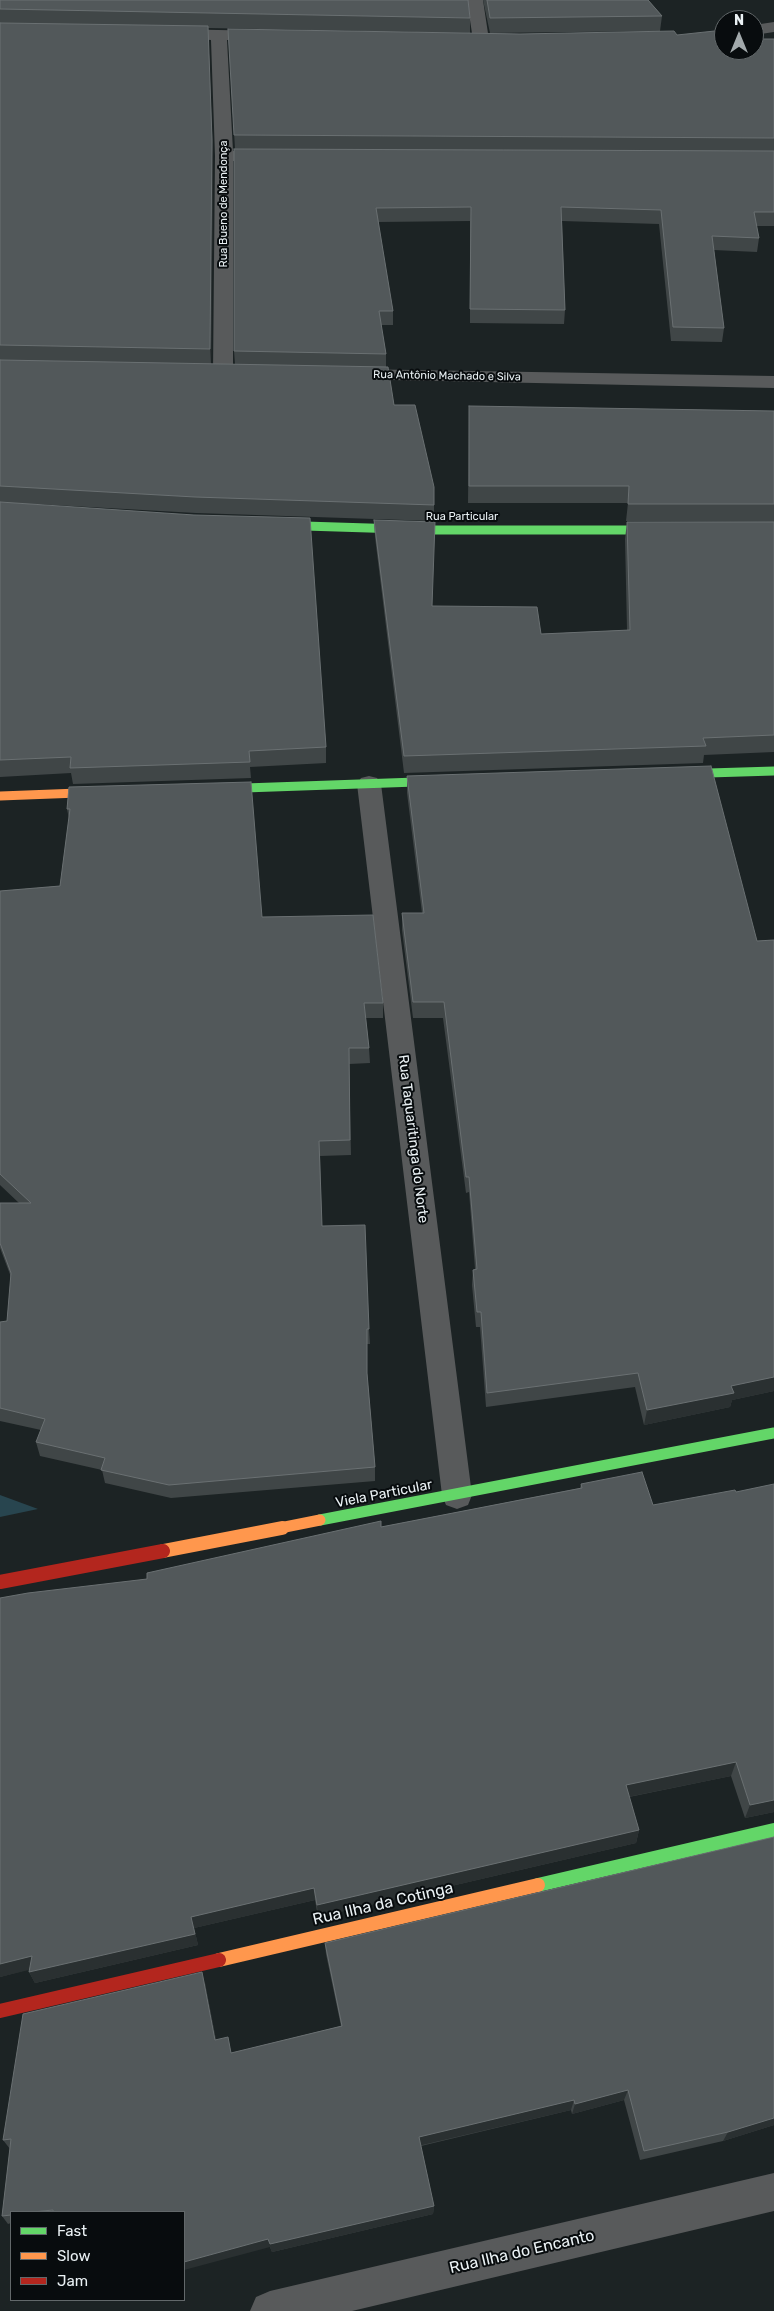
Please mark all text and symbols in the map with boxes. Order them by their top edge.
north arrow [714,10,764,60]
text: N [734,12,744,29]
street label: Rua Bueno de Mendonça [217,140,231,268]
street label: Rua Antônio Machado e Silva [373,368,521,384]
street label: Rua Particular [426,510,498,524]
street label: Rua Taquaritinga do Norte [394,1054,432,1224]
street label: Viela Particular [334,1476,434,1512]
street label: Rua Ilha da Cotinga [311,1878,455,1930]
legend [10,2211,185,2301]
text: Fast [57,2222,87,2240]
street label: Rua Ilha do Encanto [448,2226,596,2278]
text: Slow [57,2247,90,2265]
text: Jam [57,2272,88,2290]

